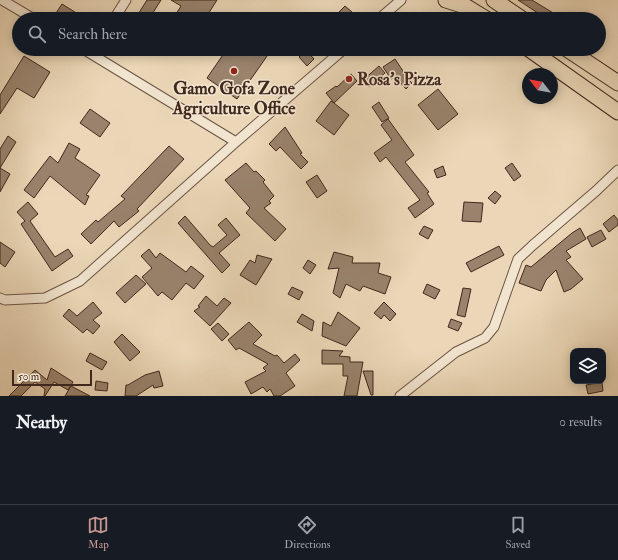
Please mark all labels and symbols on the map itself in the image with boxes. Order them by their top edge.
marker: Gamo Gofa Zone Agriculture Office [229,66,239,76]
north arrow [522,68,558,104]
place label: Rosa's Pizza [357,69,442,90]
marker: Rosa's Pizza [344,74,354,84]
place label: Gamo Gofa Zone Agriculture Office [172,78,296,120]
scale bar [12,368,92,387]

